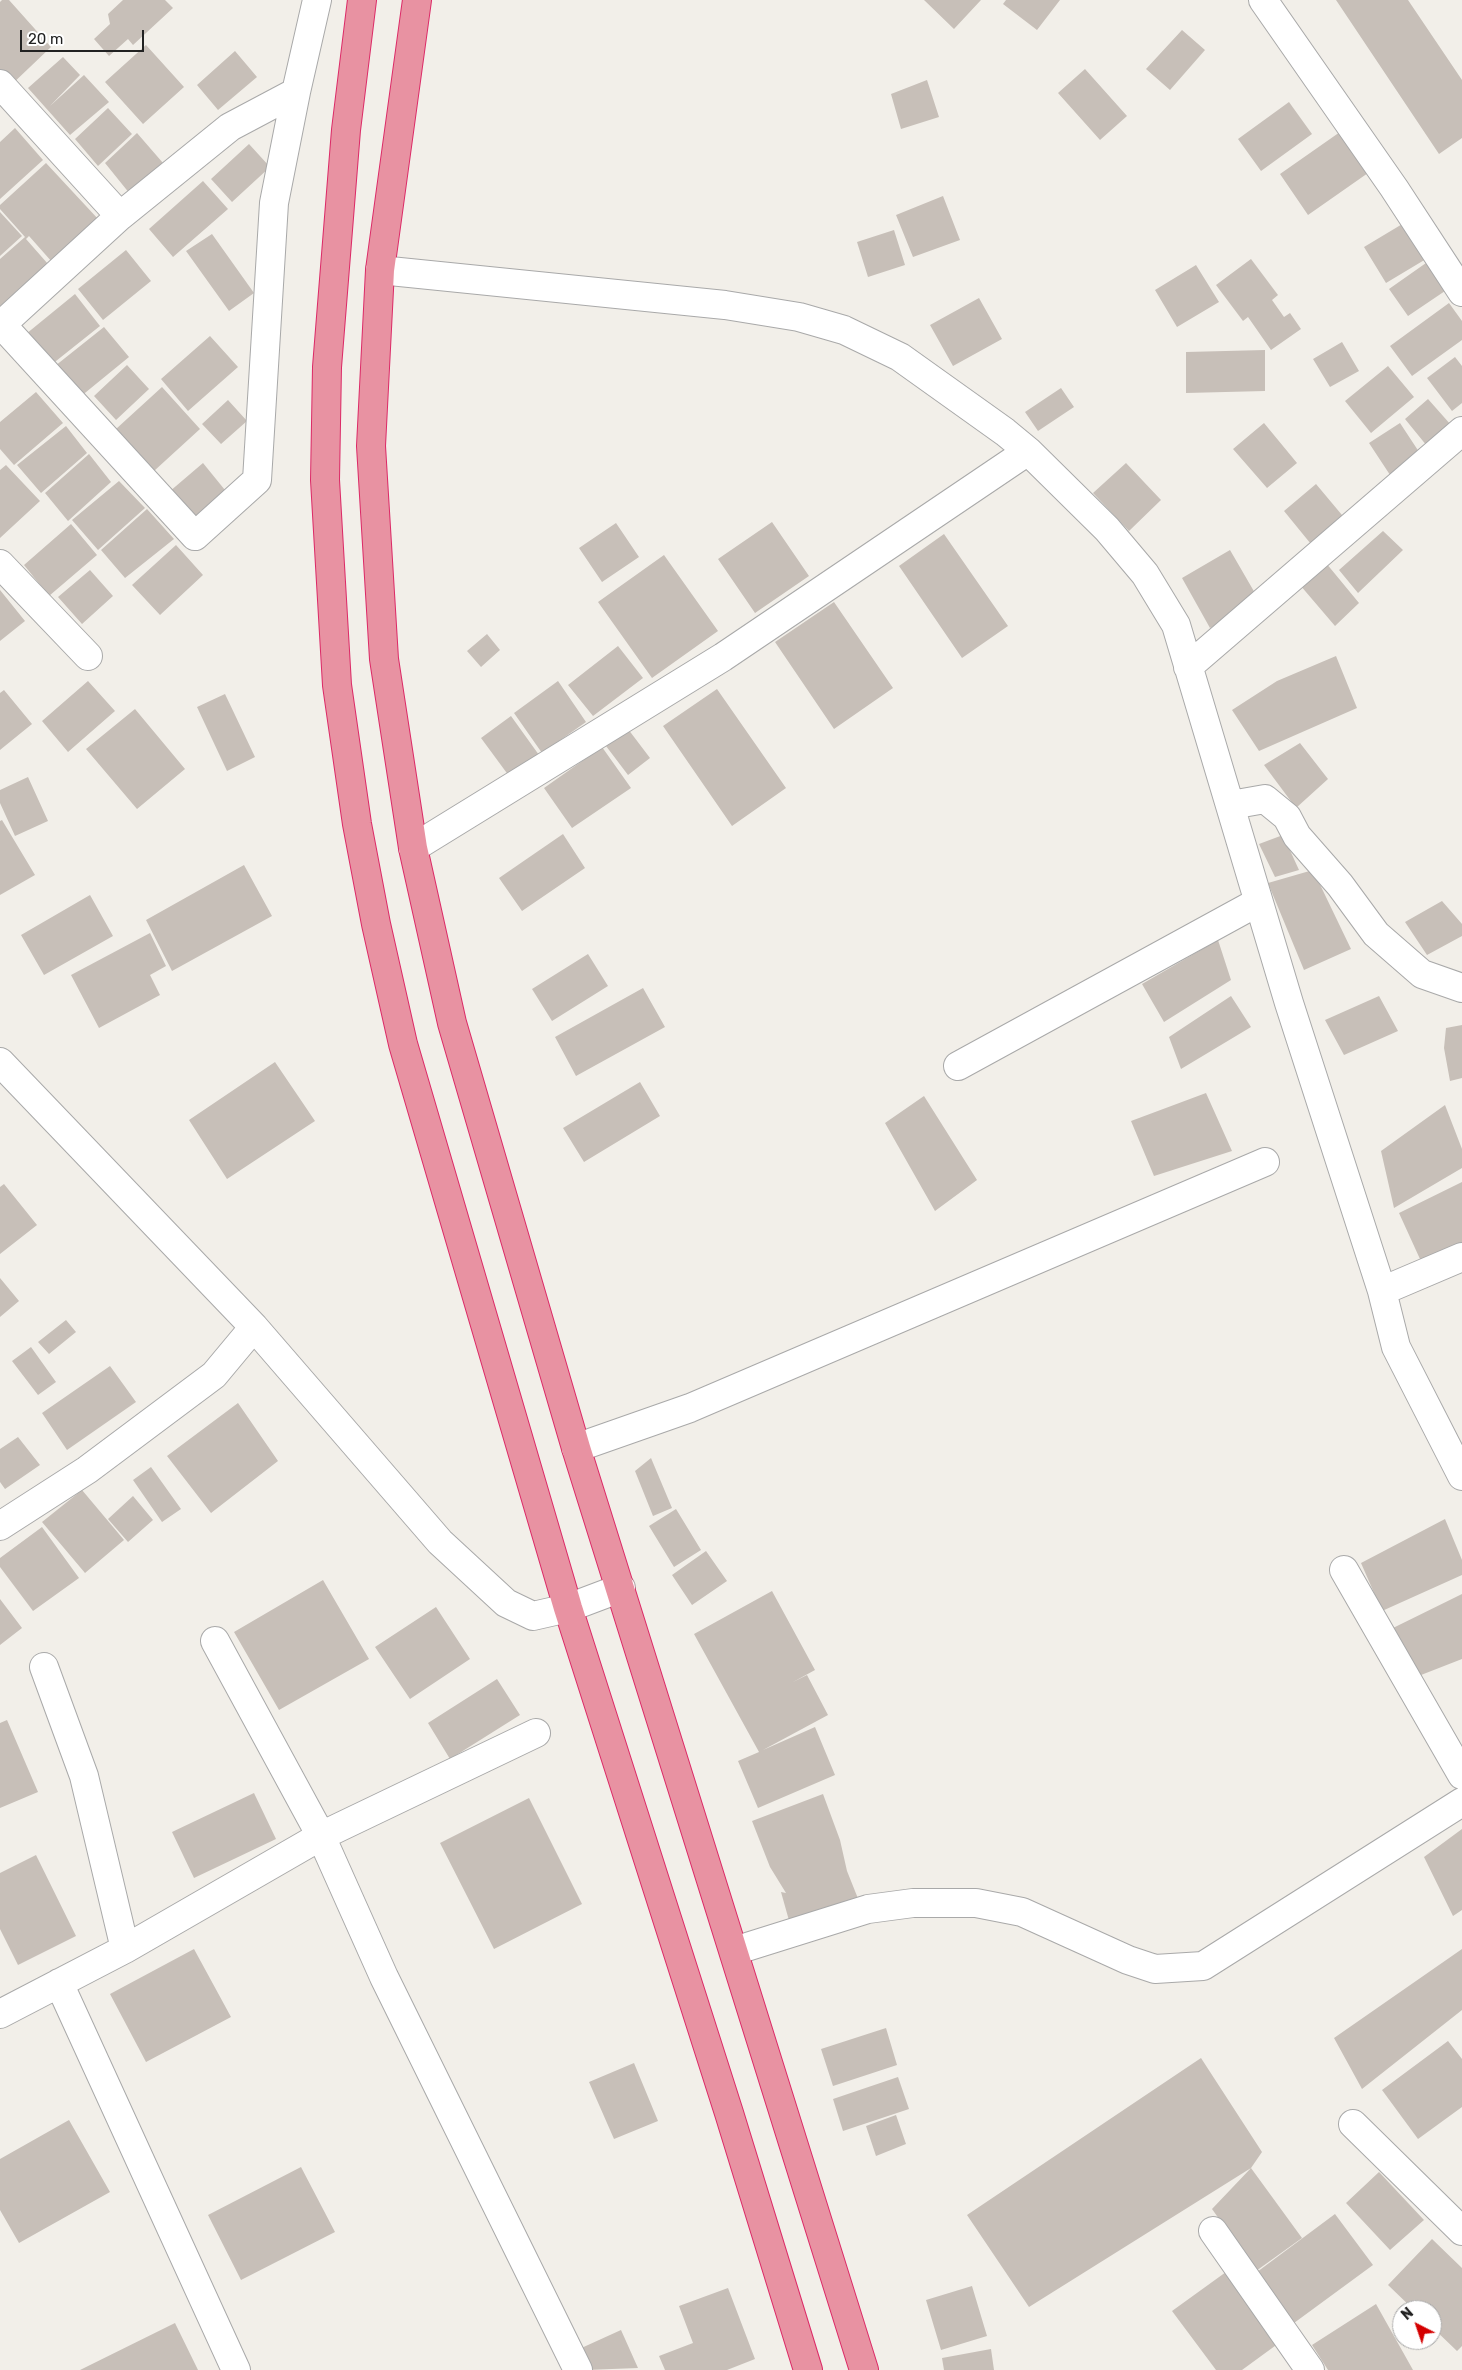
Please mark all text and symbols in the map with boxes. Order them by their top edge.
scale bar [22,20,146,52]
text: 20 m [28,30,63,48]
north arrow [1392,2300,1442,2350]
text: N [1398,2304,1417,2324]

